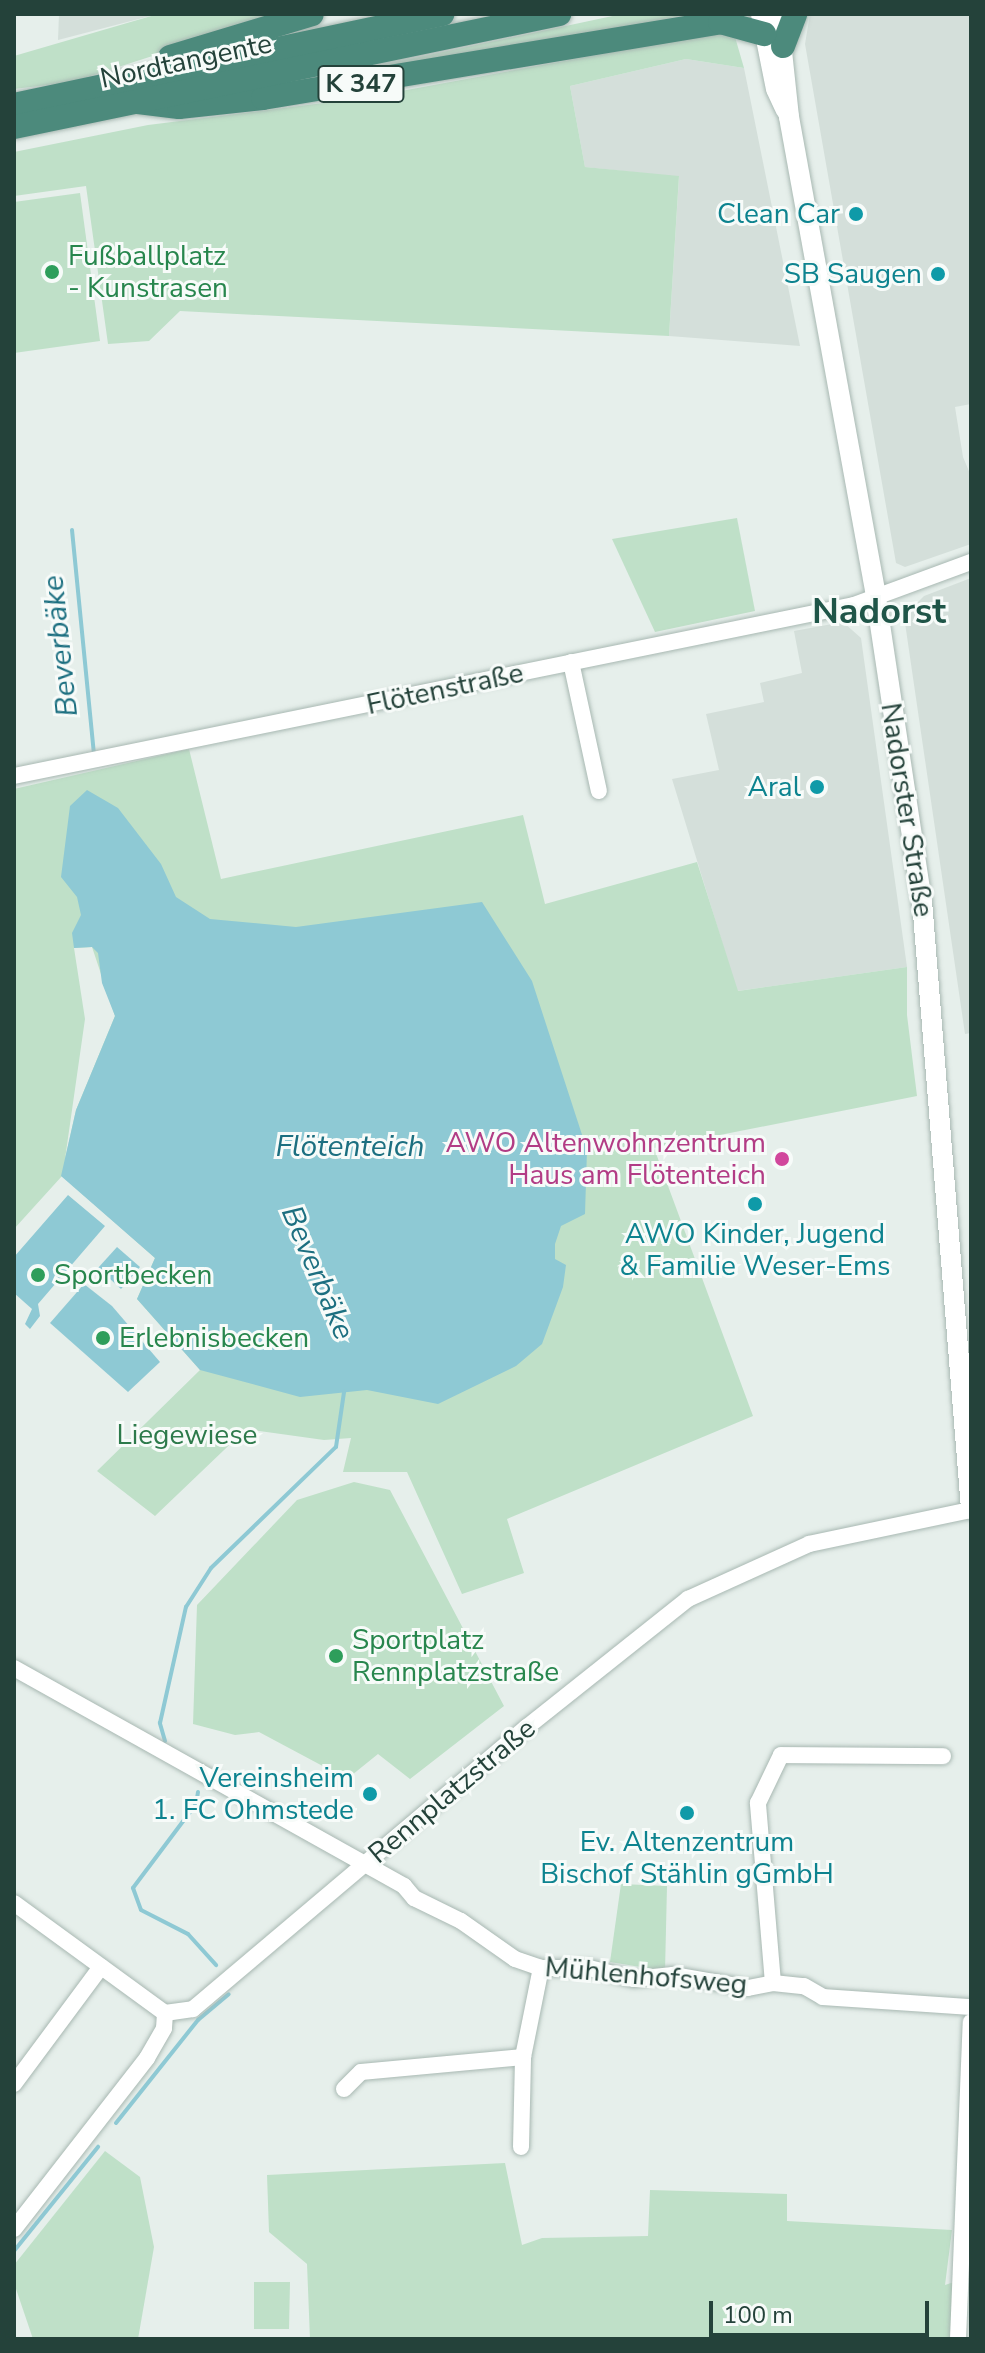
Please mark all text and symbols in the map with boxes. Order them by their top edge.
street label: Nordtangente [97,26,275,96]
road number: K 347 [317,62,405,106]
place label: Clean Car [717,197,840,231]
marker: Clean Car [847,205,865,223]
place label: Fußballplatz - Kunstrasen [68,239,228,305]
place label: SB Saugen [784,257,922,291]
marker: Fußballplatz - Kunstrasen [43,263,61,281]
marker: SB Saugen [929,265,947,283]
water label: Beverbäke [36,574,86,718]
district label: Nadorst [812,590,946,634]
street label: Flötenstraße [364,656,526,722]
street label: Nadorster Straße [873,701,941,919]
place label: Aral [748,770,801,804]
marker: Aral [808,778,826,796]
place label: AWO Altenwohnzentrum Haus am Flötenteich [446,1126,766,1192]
water label: Flötenteich [275,1129,425,1165]
marker: AWO Altenwohnzentrum Haus am Flötenteich [773,1150,791,1168]
marker: AWO Kinder, Jugend & Familie Weser-Ems [746,1195,764,1213]
water label: Beverbäke [273,1201,361,1345]
place label: AWO Kinder, Jugend & Familie Weser-Ems [619,1217,891,1283]
place label: Sportbecken [54,1258,212,1292]
marker: Sportbecken [29,1266,47,1284]
place label: Erlebnisbecken [119,1321,309,1355]
marker: Erlebnisbecken [94,1329,112,1347]
park label: Liegewiese [116,1418,258,1452]
place label: Sportplatz Rennplatzstraße [352,1623,559,1689]
marker: Sportplatz Rennplatzstraße [327,1647,345,1665]
street label: Rennplatzstraße [362,1712,542,1870]
place label: Vereinsheim 1. FC Ohmstede [152,1761,354,1827]
marker: Vereinsheim 1. FC Ohmstede [361,1785,379,1803]
marker: Ev. Altenzentrum Bischof Stählin gGmbH [678,1804,696,1822]
place label: Ev. Altenzentrum Bischof Stählin gGmbH [540,1825,834,1891]
street label: Mühlenhofsweg [543,1950,749,2002]
scale bar [713,2285,933,2335]
text: 100 m [723,2299,793,2331]

